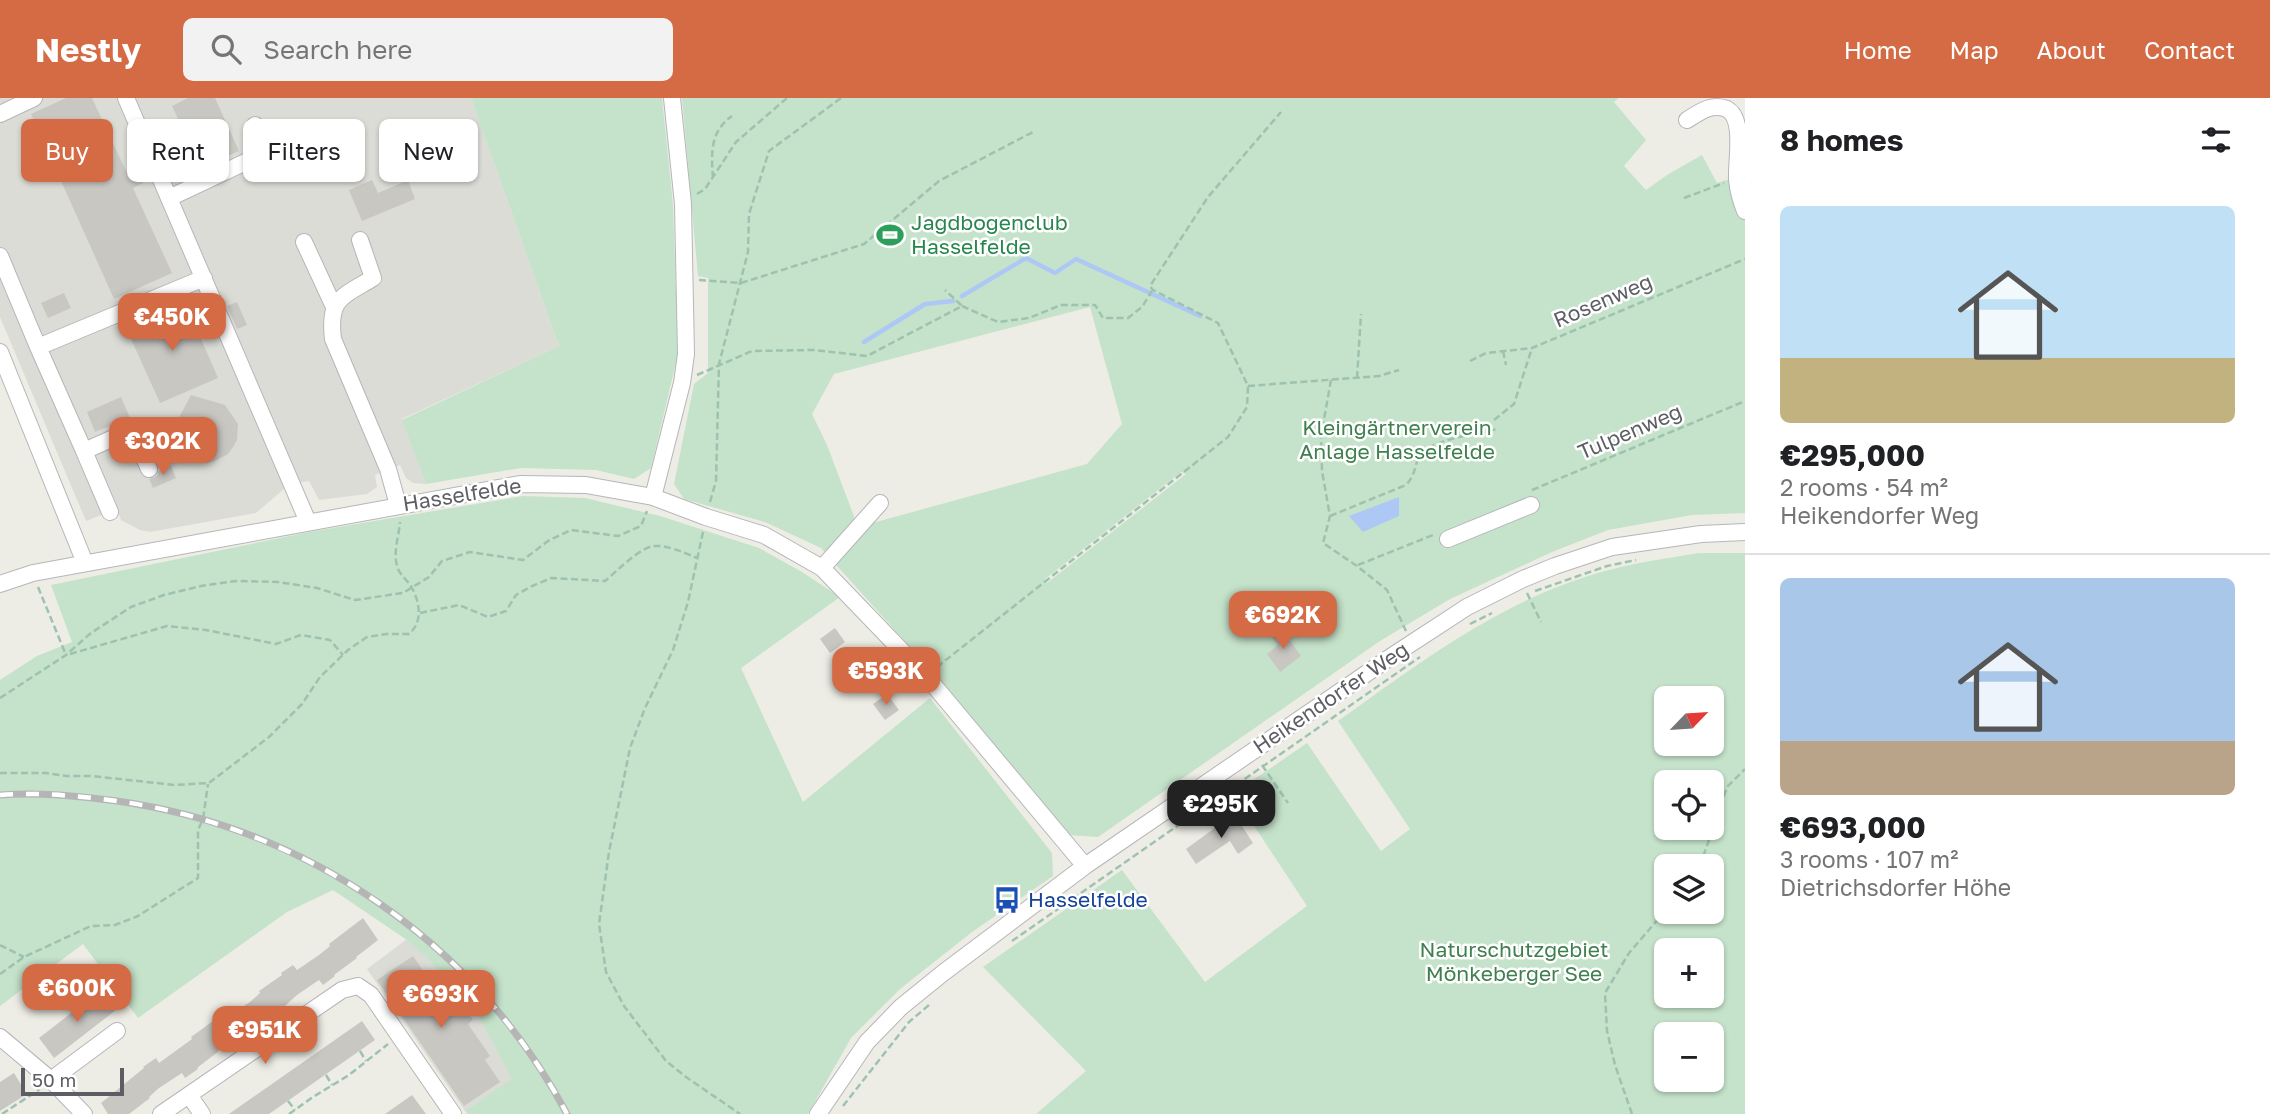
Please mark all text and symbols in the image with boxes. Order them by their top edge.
search box [183,18,673,81]
text: Nestly [35,30,141,69]
icon: search [207,30,245,68]
text: Search here [263,34,412,65]
text: Home [1844,35,1912,64]
text: Map [1950,35,1999,64]
text: About [2037,35,2106,64]
text: Contact [2144,35,2235,64]
chip: Buy [21,119,113,182]
chip: Rent [127,119,229,182]
chip: Filters [243,119,365,182]
chip: New [379,119,478,182]
icon: filters [2197,121,2235,159]
text: 8 homes [1780,122,1904,158]
place label: Jagdbogenclub Hasselfelde [911,209,1068,259]
sports icon: Jagdbogenclub Hasselfelde [875,220,905,250]
icon: home [1945,252,2071,378]
street label: Rosenweg [1549,268,1656,332]
pin: €450K [123,294,221,353]
text: €450K [134,302,210,330]
street label: Tulpenweg [1574,398,1685,465]
park label: Kleingärtnerverein Anlage Hasselfelde [1299,414,1495,464]
pin: €302K [114,418,212,477]
text: €302K [125,426,201,454]
text: €295,000 [1780,437,1925,473]
street label: Hasselfelde [401,472,523,516]
text: 2 rooms · 54 m² [1780,473,1948,501]
text: Heikendorfer Weg [1780,501,1979,529]
pin: €692K [1234,592,1332,651]
text: €692K [1245,600,1321,628]
icon: home [1945,624,2071,750]
street label: Heikendorfer Weg [1248,636,1413,759]
pin: €593K [837,648,935,707]
text: €593K [848,656,924,684]
north arrow [1654,686,1724,756]
map controls [1654,686,1724,1092]
button: locate [1654,770,1724,840]
pin: €295K [1172,780,1270,840]
text: €295K [1183,789,1259,817]
text: €693,000 [1780,809,1926,845]
text: 3 rooms · 107 m² [1780,845,1958,873]
button: layers [1654,854,1724,924]
text: Dietrichsdorfer Höhe [1780,873,2011,901]
bus stop icon: Hasselfelde [992,885,1022,915]
place label: Hasselfelde [1028,886,1148,912]
park label: Naturschutzgebiet Mönkeberger See [1420,936,1608,986]
button: + [1654,938,1724,1008]
pin: €600K [28,964,126,1024]
pin: €693K [392,970,490,1030]
text: €600K [38,973,116,1001]
text: €693K [403,979,479,1007]
pin: €951K [216,1006,314,1066]
text: €951K [228,1015,302,1043]
button: − [1654,1022,1724,1092]
scale bar [21,1065,124,1097]
text: 50 m [32,1068,76,1091]

